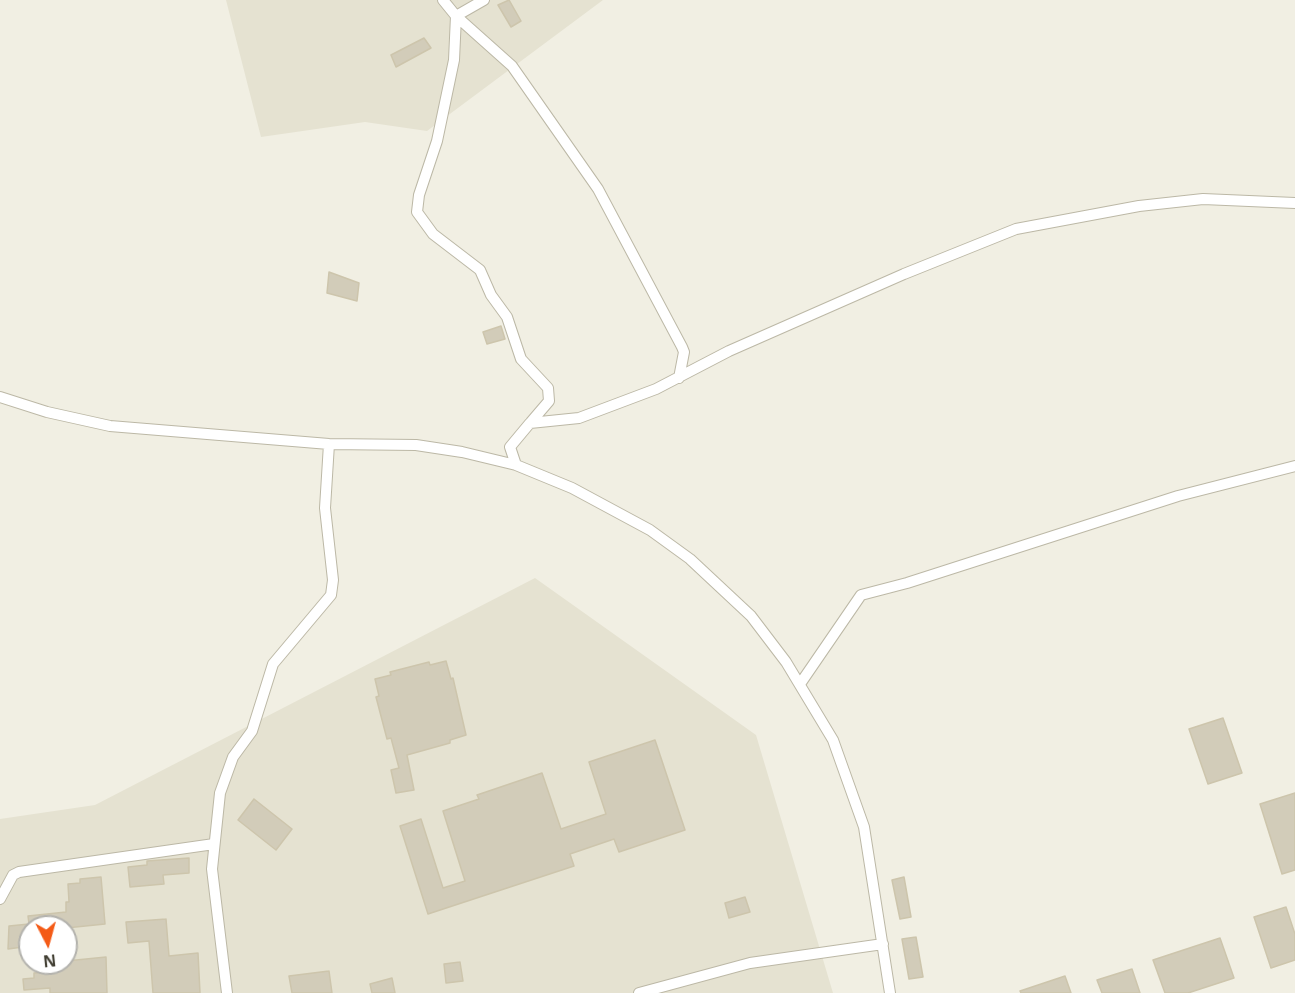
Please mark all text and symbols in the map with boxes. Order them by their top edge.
north arrow [18,915,78,975]
text: N [42,949,57,973]

